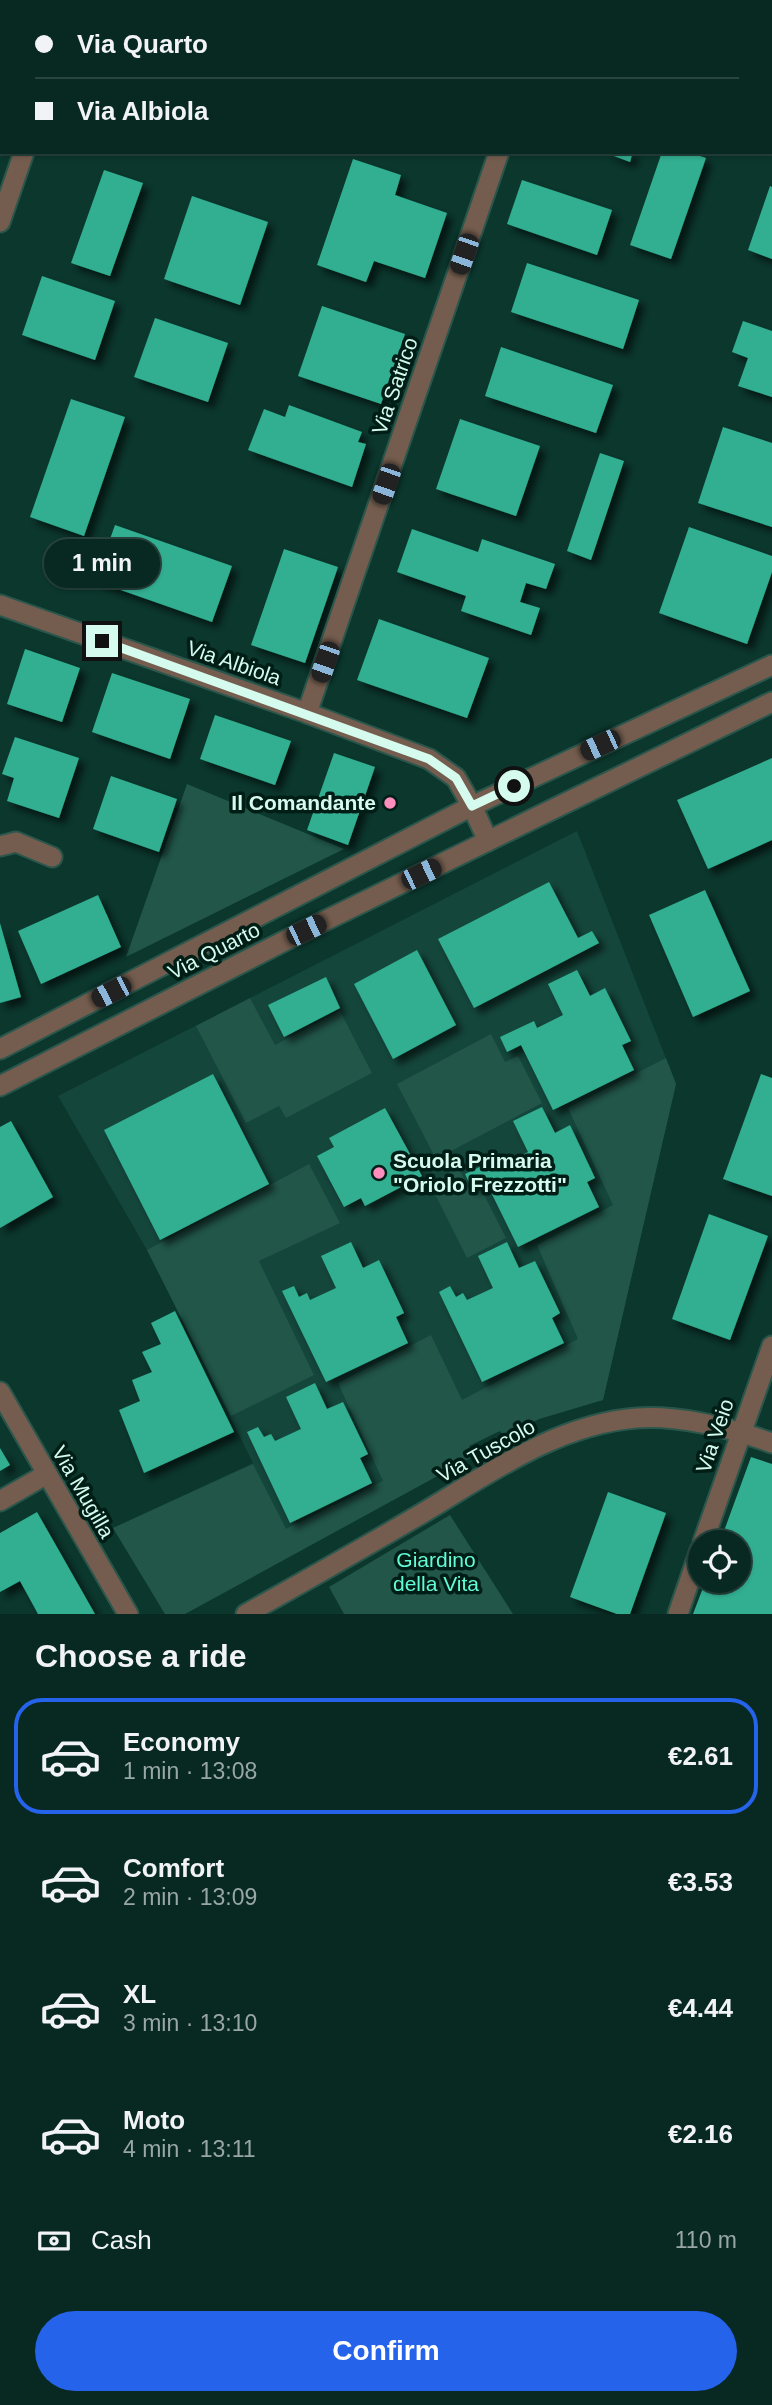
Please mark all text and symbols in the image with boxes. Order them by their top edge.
text: Via Quarto [77,29,208,59]
text: Via Albiola [77,96,209,126]
car [448,231,481,277]
street label: Via Satrico [367,334,422,437]
car [370,461,403,507]
callout: 1 min [44,540,160,588]
text: 1 min [72,550,132,576]
route end [86,625,118,657]
street label: Via Albiola [184,636,284,689]
car [309,639,342,685]
car [577,727,624,763]
route start [498,770,530,802]
place label: Il Comandante [231,791,376,814]
marker: Il Comandante [382,795,398,811]
car [398,855,445,893]
car [283,911,330,949]
street label: Via Quarto [164,918,264,984]
car [88,973,135,1011]
place label: Scuola Primaria "Oriolo Frezzotti" [393,1149,567,1196]
marker: Scuola Primaria "Oriolo Frezzotti" [371,1165,387,1181]
street label: Via Veio [691,1396,738,1476]
street label: Via Tuscolo [433,1414,539,1487]
street label: Via Mugilla [48,1442,119,1542]
map controls [688,1530,751,1593]
button: locate [688,1530,751,1593]
park label: Giardino della Vita [393,1548,479,1595]
text: Choose a ride [35,1638,247,1674]
icon: car [39,1725,102,1788]
text: Economy [123,1727,240,1757]
text: €2.61 [668,1741,733,1771]
text: 1 min · 13:08 [123,1758,257,1784]
icon: car [39,1851,102,1914]
text: Comfort [123,1853,224,1883]
text: €3.53 [668,1867,733,1897]
text: 2 min · 13:09 [123,1884,257,1910]
icon: car [39,1977,102,2040]
text: XL [123,1979,156,2009]
text: €4.44 [668,1993,733,2023]
text: 3 min · 13:10 [123,2010,257,2036]
icon: car [39,2103,102,2166]
text: Moto [123,2105,185,2135]
text: €2.16 [668,2119,733,2149]
text: 4 min · 13:11 [123,2136,256,2162]
icon: cash [35,2222,73,2260]
text: Cash [91,2225,152,2255]
text: 110 m [675,2227,737,2253]
button: Confirm [35,2311,737,2391]

